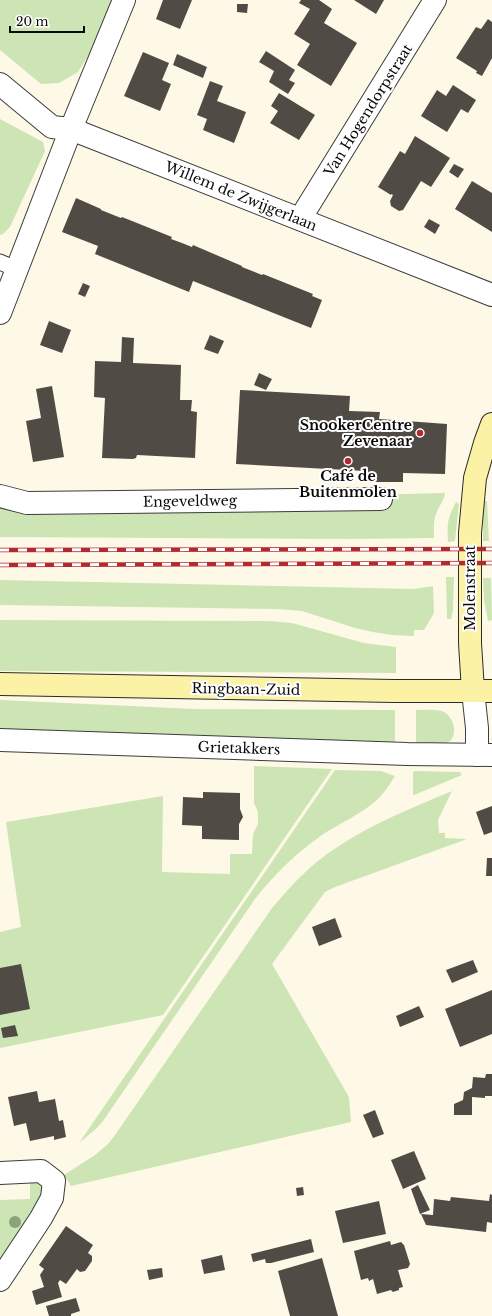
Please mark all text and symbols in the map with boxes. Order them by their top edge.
scale bar [10,8,84,34]
text: 20 m [16,14,48,29]
street label: Van Hogendorpstraat [319,40,416,180]
street label: Willem de Zwijgerlaan [161,157,320,235]
place label: SnookerCentre Zevenaar [300,416,412,450]
marker: SnookerCentre Zevenaar [415,428,425,438]
marker: Café de Buitenmolen [343,456,353,466]
place label: Café de Buitenmolen [299,467,397,501]
street label: Engeveldweg [143,491,238,511]
street label: Molenstraat [461,545,479,631]
street label: Ringbaan-Zuid [191,679,301,699]
street label: Grietakkers [197,738,281,758]

